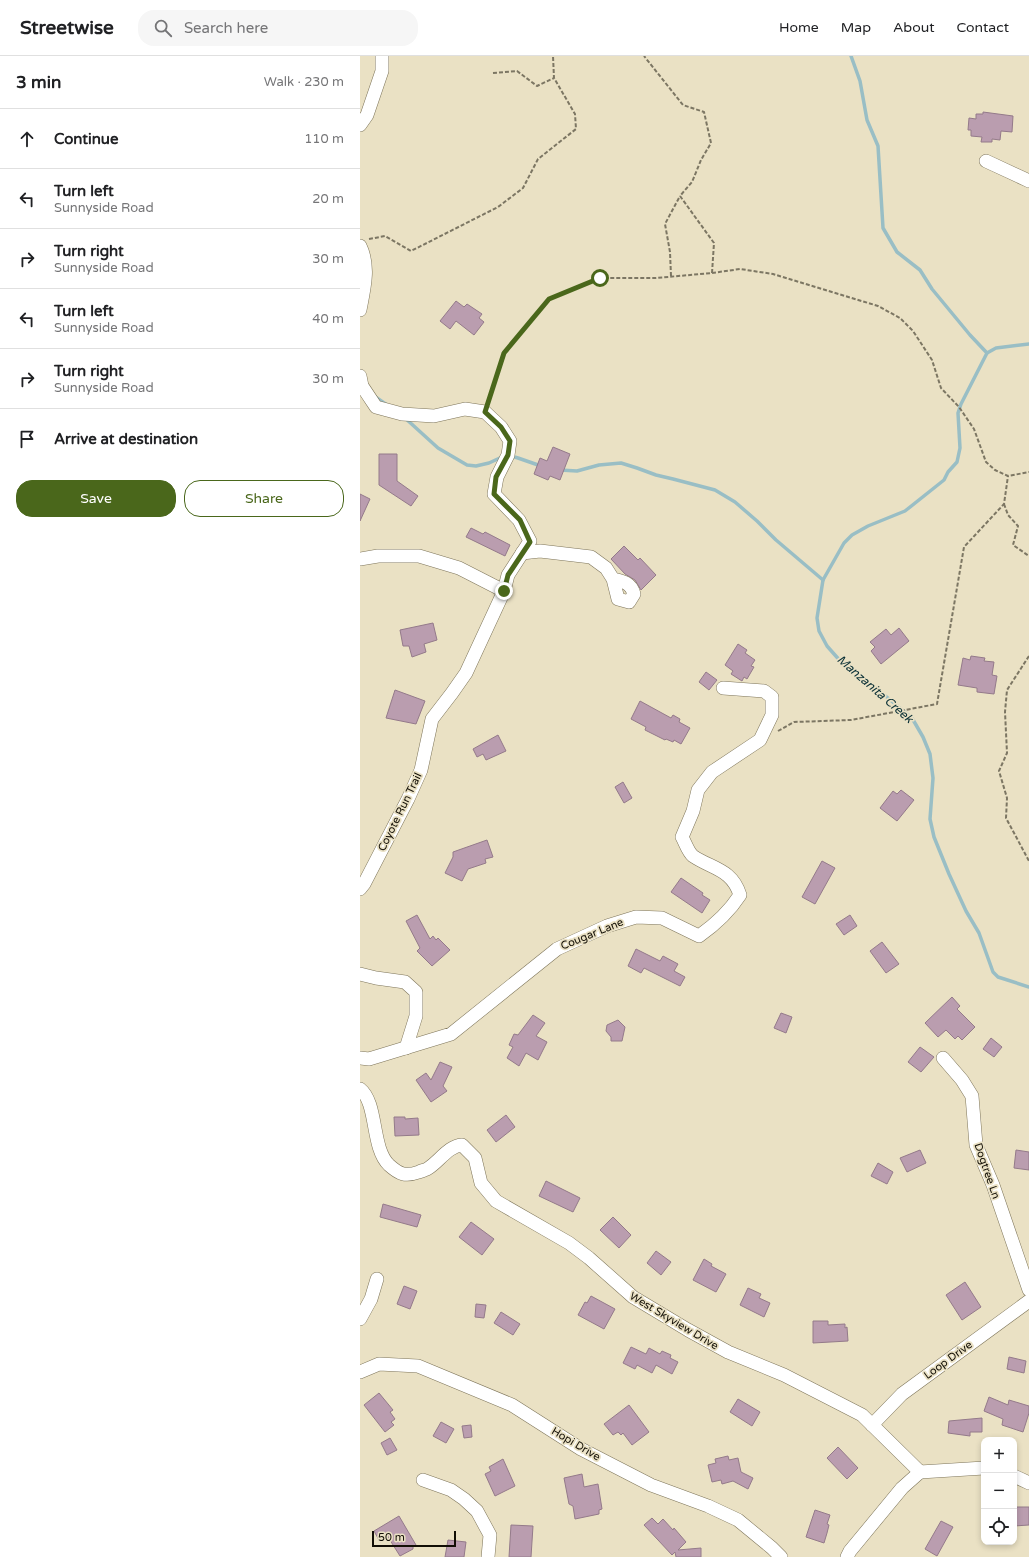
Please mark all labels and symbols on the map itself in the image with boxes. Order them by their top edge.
route start [591,269,609,287]
route end [495,582,513,600]
water label: Manzanita Creek [834,652,917,727]
street label: Coyote Run Trail [375,771,425,853]
street label: Cougar Lane [559,916,625,952]
street label: Dogtree Ln [971,1141,1003,1201]
street label: West Skyview Drive [627,1289,721,1353]
street label: Loop Drive [921,1338,975,1382]
street label: Hopi Drive [549,1424,603,1464]
scale bar [372,1529,456,1548]

